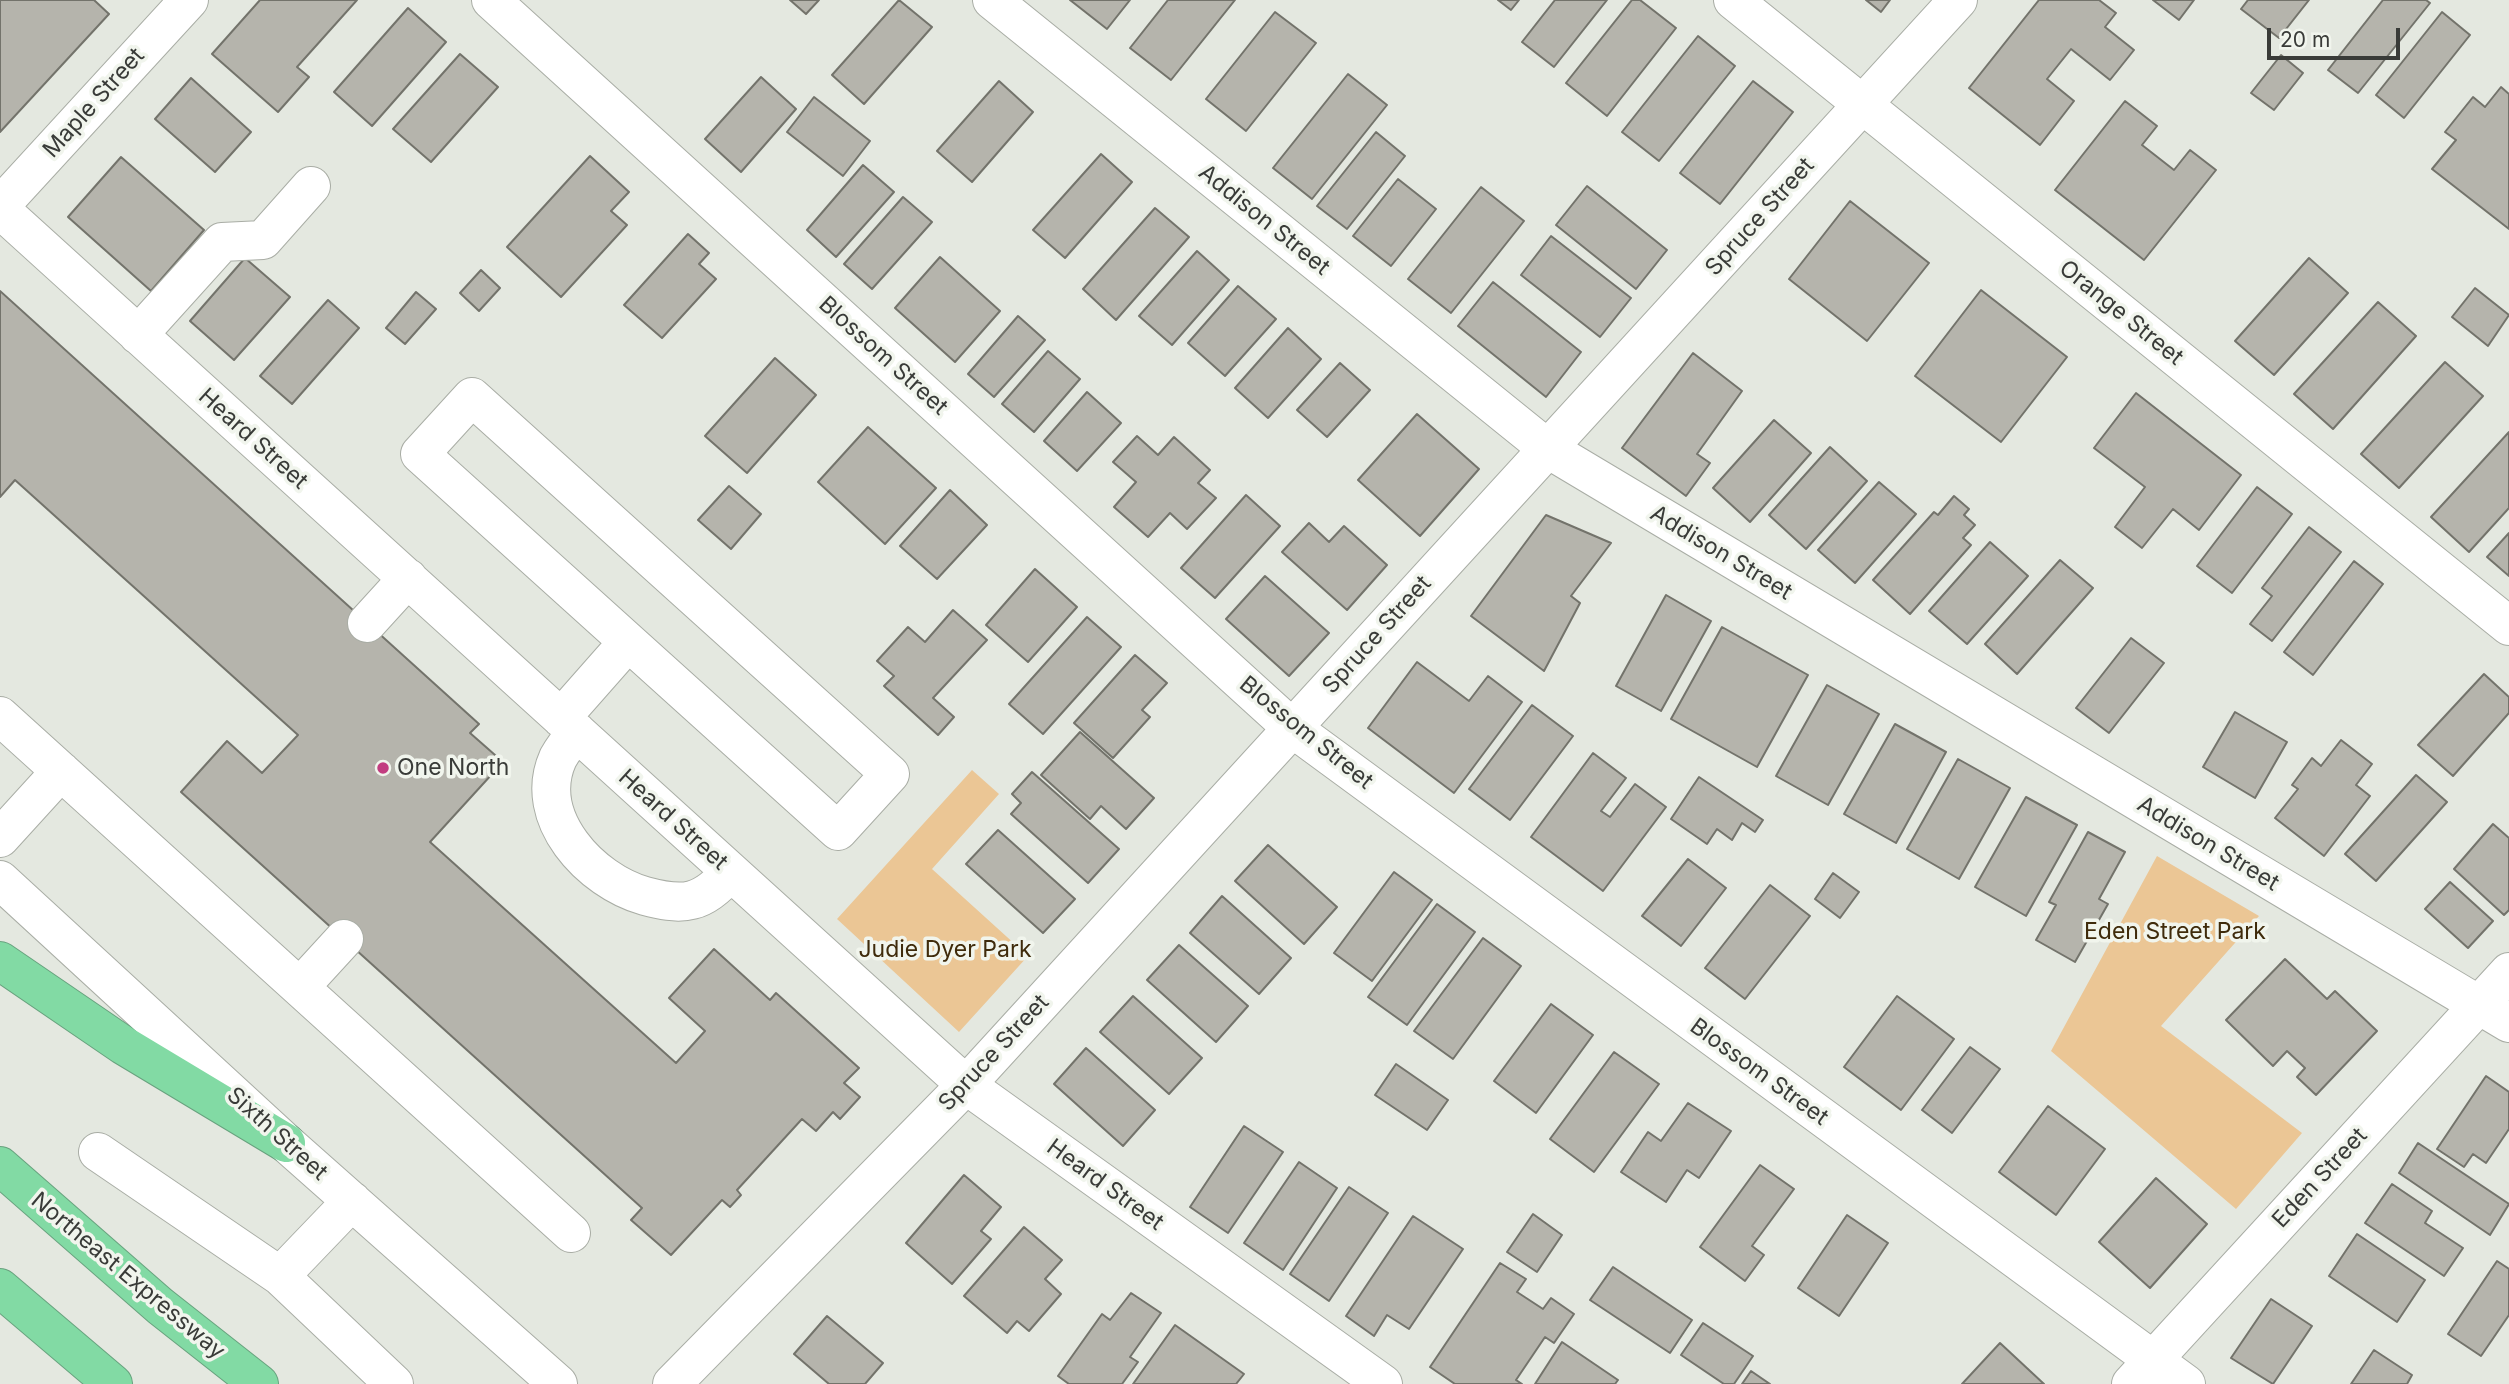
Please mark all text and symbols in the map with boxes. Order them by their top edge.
scale bar [2271,14,2404,58]
text: 20 m [2280,27,2330,52]
street label: Maple Street [38,42,150,164]
street label: Spruce Street [1700,152,1820,282]
street label: Addison Street [1193,159,1335,281]
street label: Orange Street [2053,255,2189,371]
street label: Blossom Street [813,291,953,421]
street label: Heard Street [193,383,313,495]
street label: Addison Street [1645,500,1797,606]
street label: Spruce Street [1317,570,1437,700]
street label: Blossom Street [1234,671,1378,795]
place label: One North [397,754,509,782]
marker: One North [375,760,391,776]
street label: Heard Street [613,764,733,876]
street label: Addison Street [2132,791,2284,897]
park label: Eden Street Park [2084,918,2266,946]
park label: Judie Dyer Park [858,936,1032,964]
street label: Spruce Street [933,989,1055,1117]
street label: Blossom Street [1685,1013,1833,1131]
street label: Sixth Street [221,1082,333,1186]
street label: Eden Street [2267,1122,2373,1234]
street label: Heard Street [1041,1133,1169,1237]
street label: Northeast Expressway [25,1187,231,1365]

